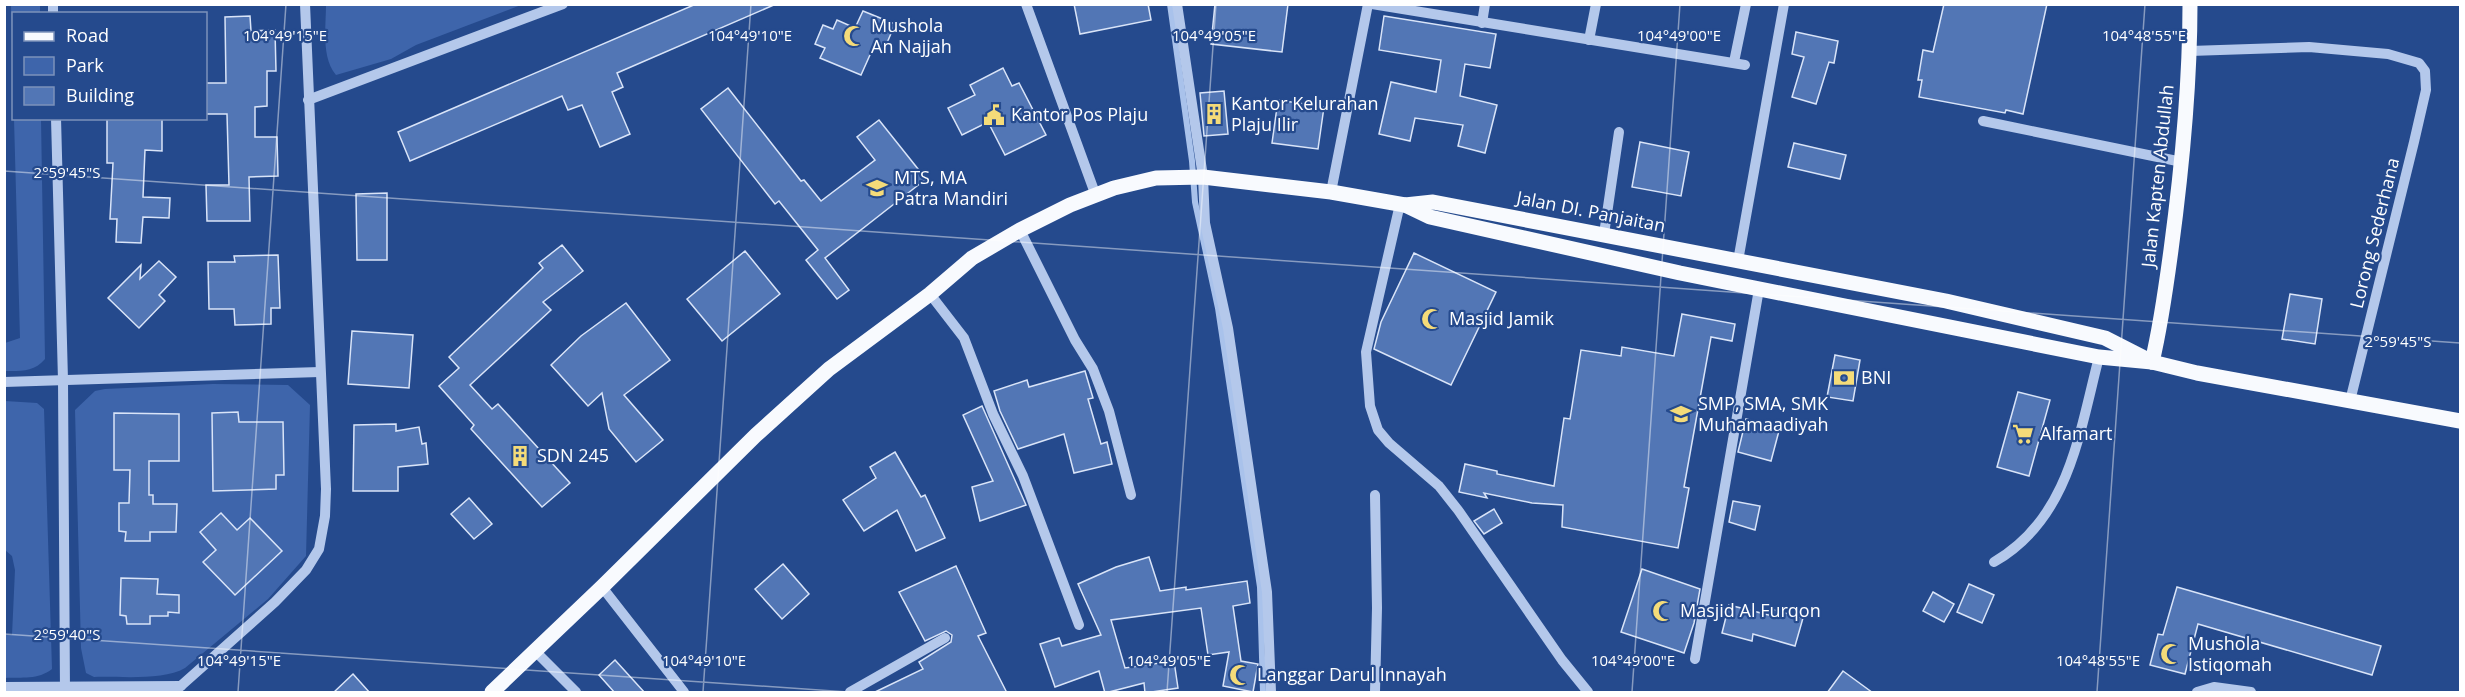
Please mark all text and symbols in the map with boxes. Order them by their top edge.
legend [12,12,207,120]
place label: Mushola An Najjah [871,13,952,58]
text: Road [66,23,109,47]
mosque icon: Mushola An Najjah [842,24,866,48]
text: 104°49'15"E [243,25,327,45]
text: 104°49'10"E [708,25,792,45]
text: 104°49'05"E [1172,25,1256,45]
text: 104°49'00"E [1637,25,1721,45]
text: 104°48'55"E [2102,25,2186,45]
text: Park [66,53,104,77]
text: Building [66,83,134,107]
street label: Jalan Kapten Abdullah [2135,83,2179,271]
place label: Kantor Kelurahan Plaju Ilir [1231,91,1379,136]
place label: Kantor Pos Plaju [1011,102,1148,126]
building icon: Kantor Kelurahan Plaju Ilir [1202,102,1226,126]
public building icon: Kantor Pos Plaju [982,103,1006,127]
street label: Lorong Sederhana [2344,155,2404,311]
text: 2°59'45"S [34,162,100,182]
place label: MTS, MA Patra Mandiri [894,165,1008,210]
school or university icon: MTS, MA Patra Mandiri [865,176,889,200]
street label: Jalan DI. Panjaitan [1513,184,1668,237]
place label: Masjid Jamik [1449,306,1555,330]
mosque icon: Masjid Jamik [1420,307,1444,331]
text: 2°59'45"S [2365,331,2431,351]
place label: BNI [1861,365,1891,389]
bank icon: BNI [1832,366,1856,390]
place label: SMP, SMA, SMK Muhamaadiyah [1698,391,1829,436]
school or university icon: SMP, SMA, SMK Muhamaadiyah [1669,402,1693,426]
place label: Alfamart [2040,421,2112,445]
supermarket icon: Alfamart [2011,422,2035,446]
place label: SDN 245 [537,443,609,467]
building icon: SDN 245 [508,444,532,468]
place label: Masjid Al Furqon [1680,598,1821,622]
mosque icon: Masjid Al Furqon [1651,599,1675,623]
text: 2°59'40"S [34,624,100,644]
place label: Mushola Istiqomah [2188,631,2272,676]
mosque icon: Mushola Istiqomah [2159,642,2183,666]
text: 104°49'15"E [197,650,281,670]
text: 104°49'10"E [662,650,746,670]
text: 104°49'05"E [1127,650,1211,670]
text: 104°49'00"E [1591,650,1675,670]
text: 104°48'55"E [2056,650,2140,670]
place label: Langgar Darul Innayah [1257,662,1447,686]
mosque icon: Langgar Darul Innayah [1228,663,1252,687]

